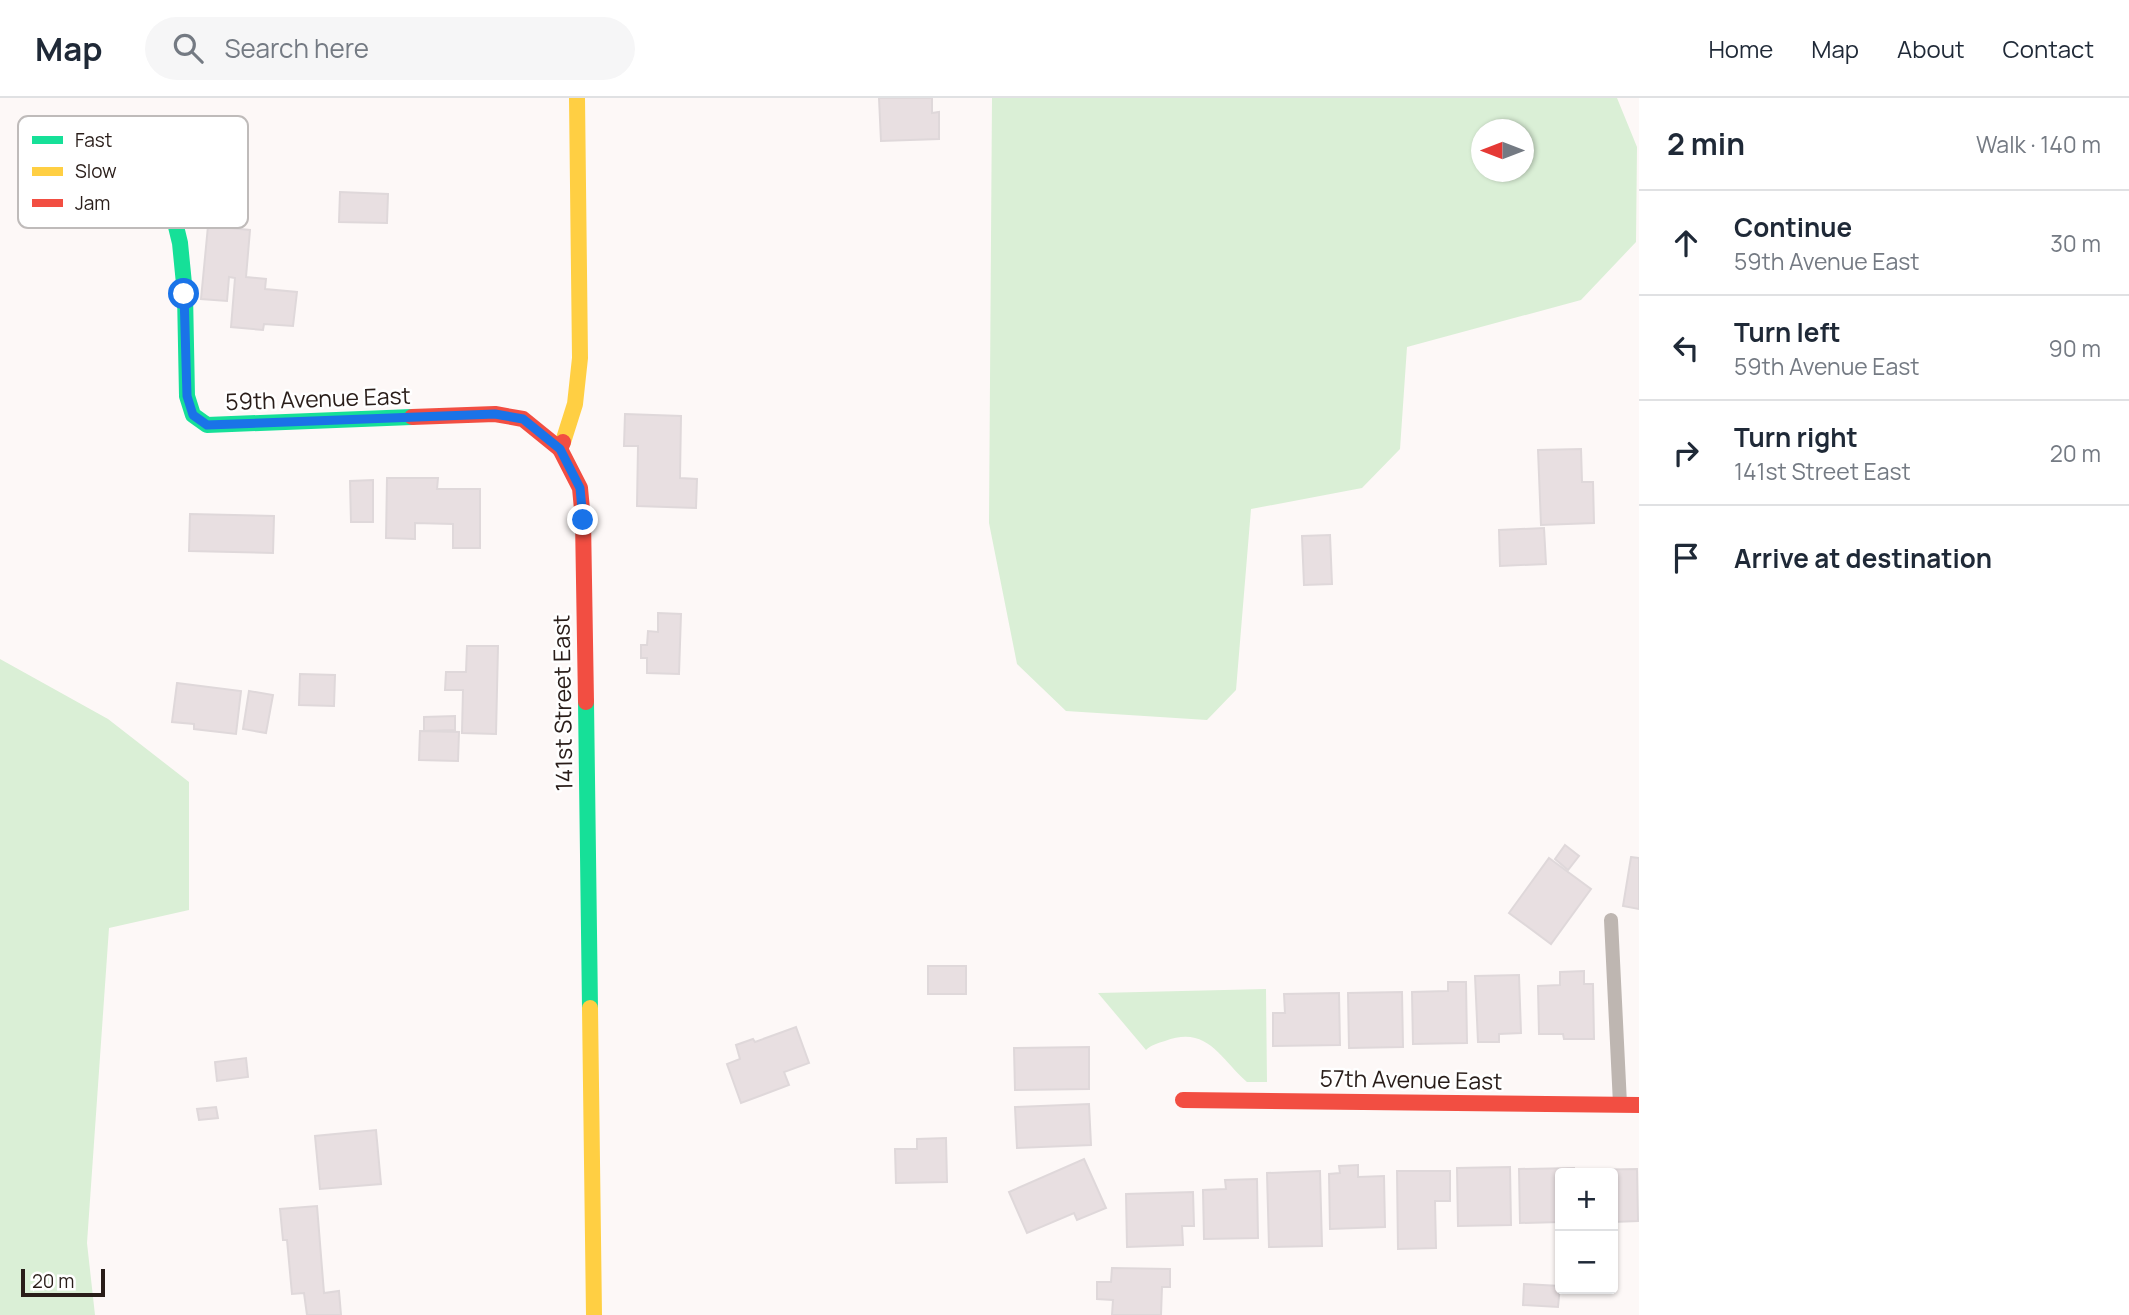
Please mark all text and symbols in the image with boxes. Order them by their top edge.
search box [145,17,635,80]
text: Map [35,26,103,71]
icon: search [169,29,207,67]
text: Search here [225,30,369,66]
text: Home [1708,32,1773,65]
text: Map [1811,32,1859,65]
text: About [1897,32,1965,65]
text: Contact [2003,32,2094,65]
legend [18,116,248,228]
north arrow [1471,119,1534,182]
text: 2 min [1667,123,1745,164]
text: Fast [75,127,112,153]
text: Walk · 140 m [1976,128,2101,160]
text: Slow [75,158,117,184]
text: Jam [75,190,110,216]
text: Continue [1734,209,1852,245]
icon: ahead [1667,224,1705,262]
text: 30 m [2050,227,2101,259]
text: 59th Avenue East [1734,245,1920,277]
route start [168,278,199,309]
text: Turn left [1734,314,1841,350]
icon: left [1667,329,1705,367]
text: 90 m [2049,332,2101,364]
text: 59th Avenue East [1734,350,1920,382]
street label: 59th Avenue East [225,379,411,417]
text: Turn right [1734,419,1858,455]
icon: right [1667,434,1705,472]
text: 20 m [2050,437,2101,469]
text: 141st Street East [1734,455,1911,487]
route end [567,504,598,535]
icon: arrive [1667,539,1705,577]
text: Arrive at destination [1734,540,1992,576]
street label: 141st Street East [544,614,580,792]
street label: 57th Avenue East [1319,1061,1503,1097]
map controls [1555,1168,1618,1294]
button: + [1555,1168,1618,1231]
button: − [1555,1231,1618,1294]
scale bar [21,1266,105,1298]
text: 20 m [32,1268,74,1294]

